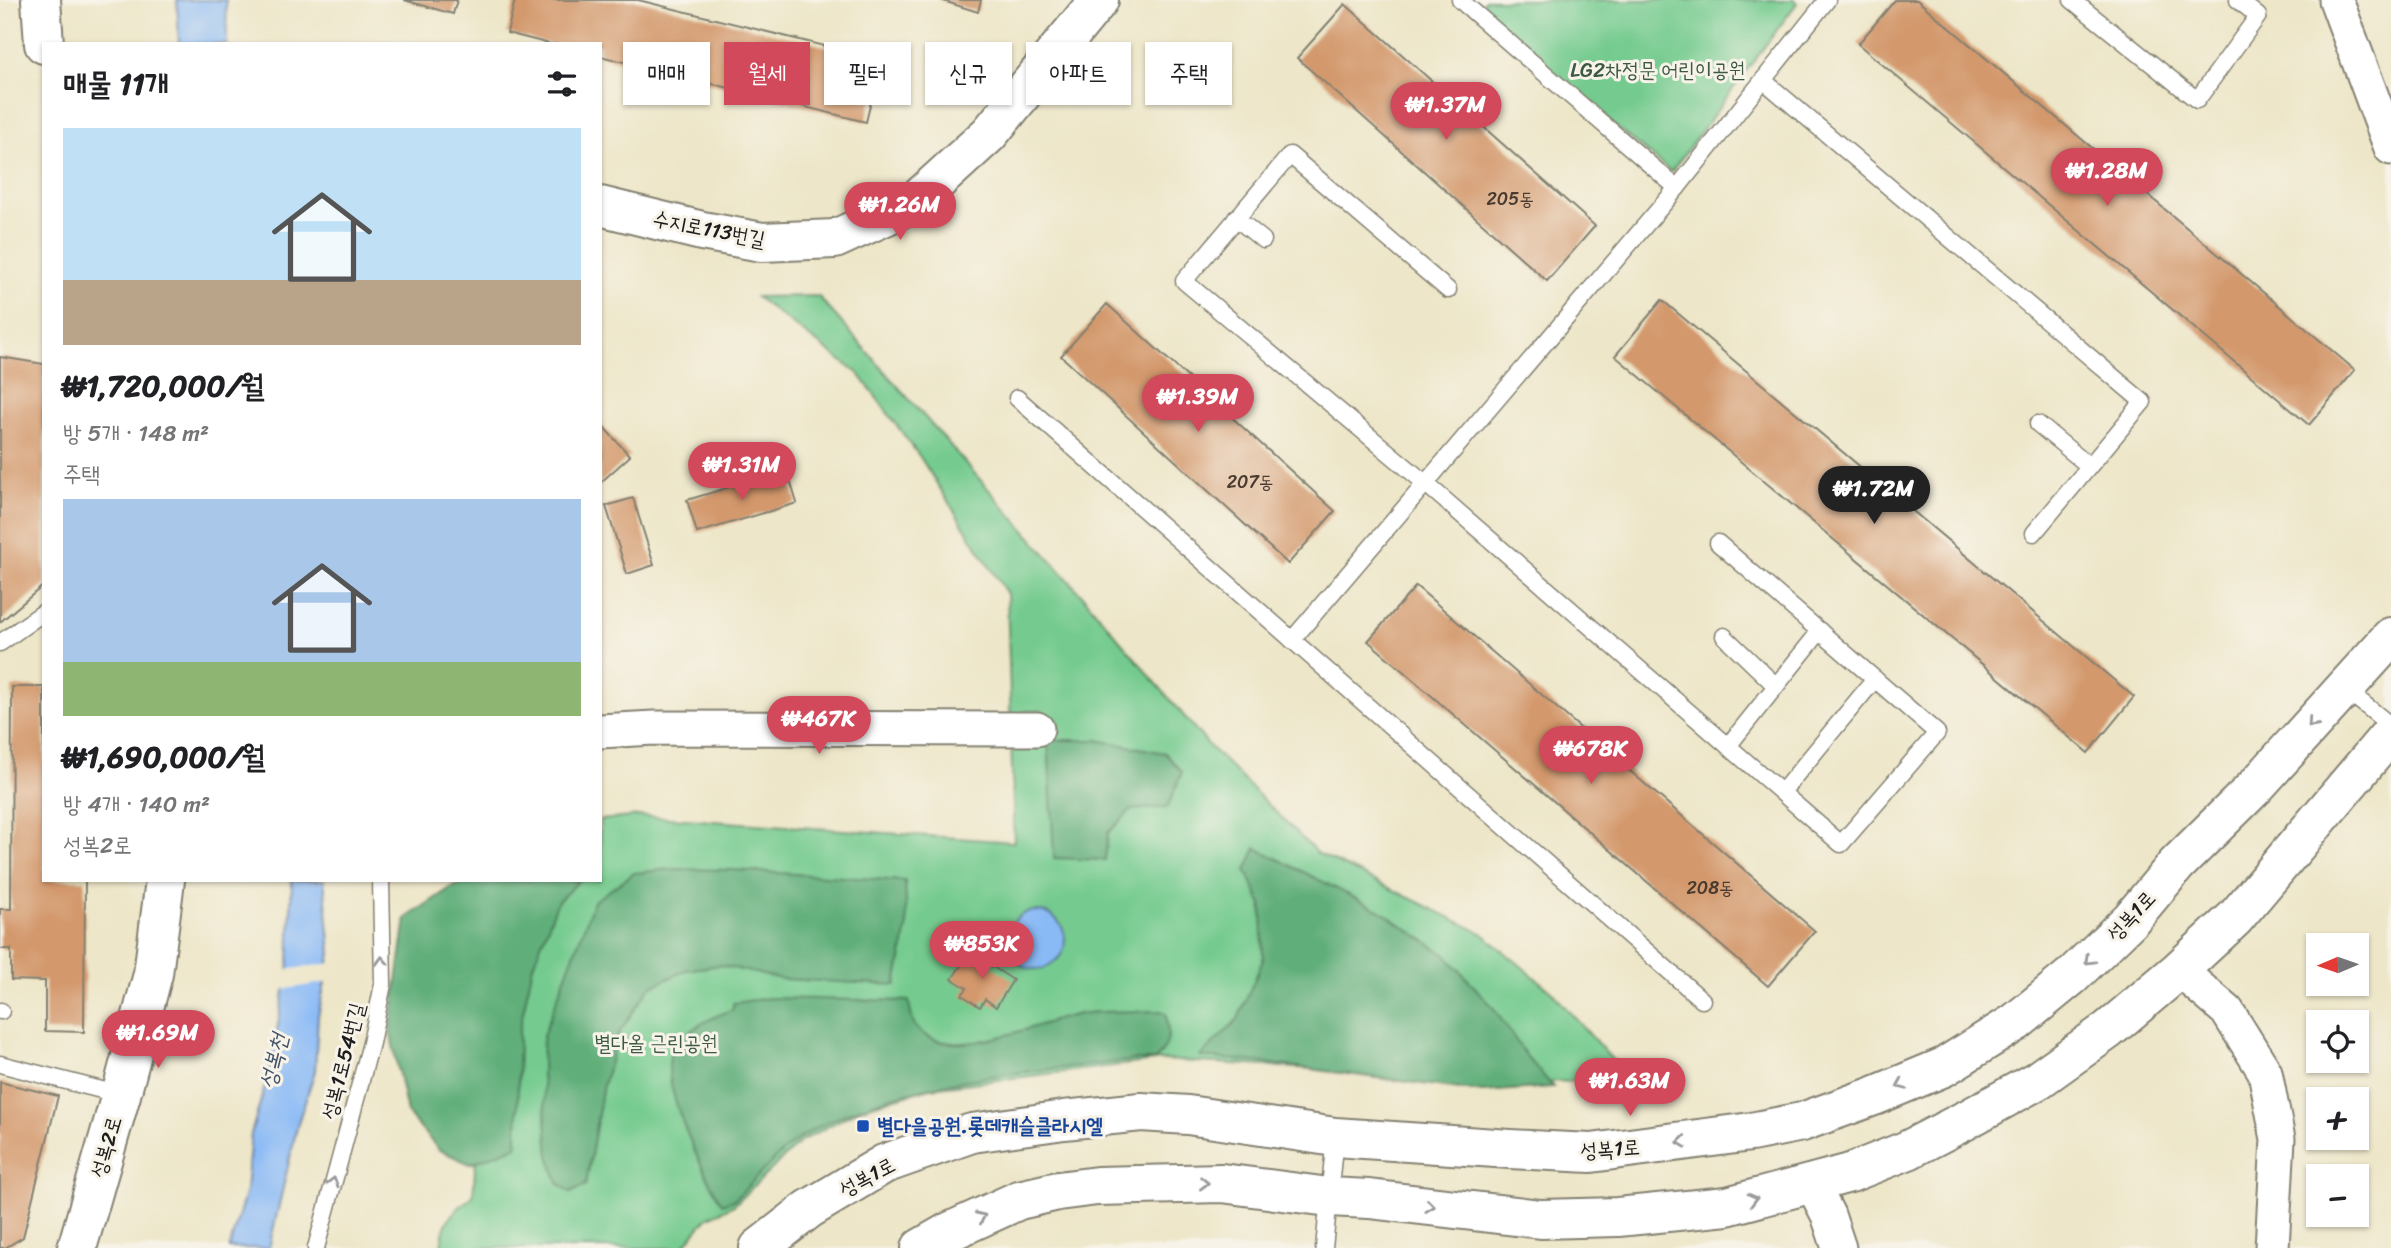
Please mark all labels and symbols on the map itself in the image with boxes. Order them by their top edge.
park label: LG2차정문 어린이공원 [1570,51,1746,89]
pin: ₩1.37M [1389,82,1503,142]
pin: ₩1.28M [2050,148,2164,208]
pin: ₩1.26M [843,182,957,242]
house number: 205동 [1486,183,1534,215]
street label: 수지로113번길 [649,199,769,259]
pin: ₩1.39M [1141,374,1255,434]
pin: ₩1.31M [685,442,799,502]
house number: 207동 [1227,466,1273,498]
pin: ₩1.72M [1817,466,1931,526]
pin: ₩467K [770,696,868,756]
one-way arrow [2308,715,2320,728]
pin: ₩678K [1542,726,1640,786]
house number: 208동 [1686,872,1734,904]
street label: 성복1로 [2097,881,2165,951]
pin: ₩853K [933,922,1031,981]
north arrow [2306,933,2370,996]
one-way arrow [2084,951,2097,964]
one-way arrow [375,955,390,966]
street label: 성복1로54번길 [310,998,376,1124]
pin: ₩1.69M [101,1010,215,1070]
park label: 별다올 근린공원 [594,1024,718,1062]
water label: 성복천 [247,1027,301,1093]
pin: ₩1.63M [1573,1058,1687,1118]
one-way arrow [1895,1077,1907,1091]
place label: 별다을공원.롯데캐슬클라시엘 [877,1107,1103,1145]
street label: 성복2로 [79,1112,133,1182]
marker: 별다을공원.롯데캐슬클라시엘 [855,1118,871,1134]
street label: 성복1로 [1579,1128,1641,1170]
one-way arrow [1676,1135,1687,1150]
street label: 성복1로 [832,1146,902,1208]
one-way arrow [1199,1175,1209,1191]
one-way arrow [325,1176,339,1188]
one-way arrow [1747,1193,1759,1207]
one-way arrow [1424,1199,1436,1214]
one-way arrow [974,1211,987,1225]

